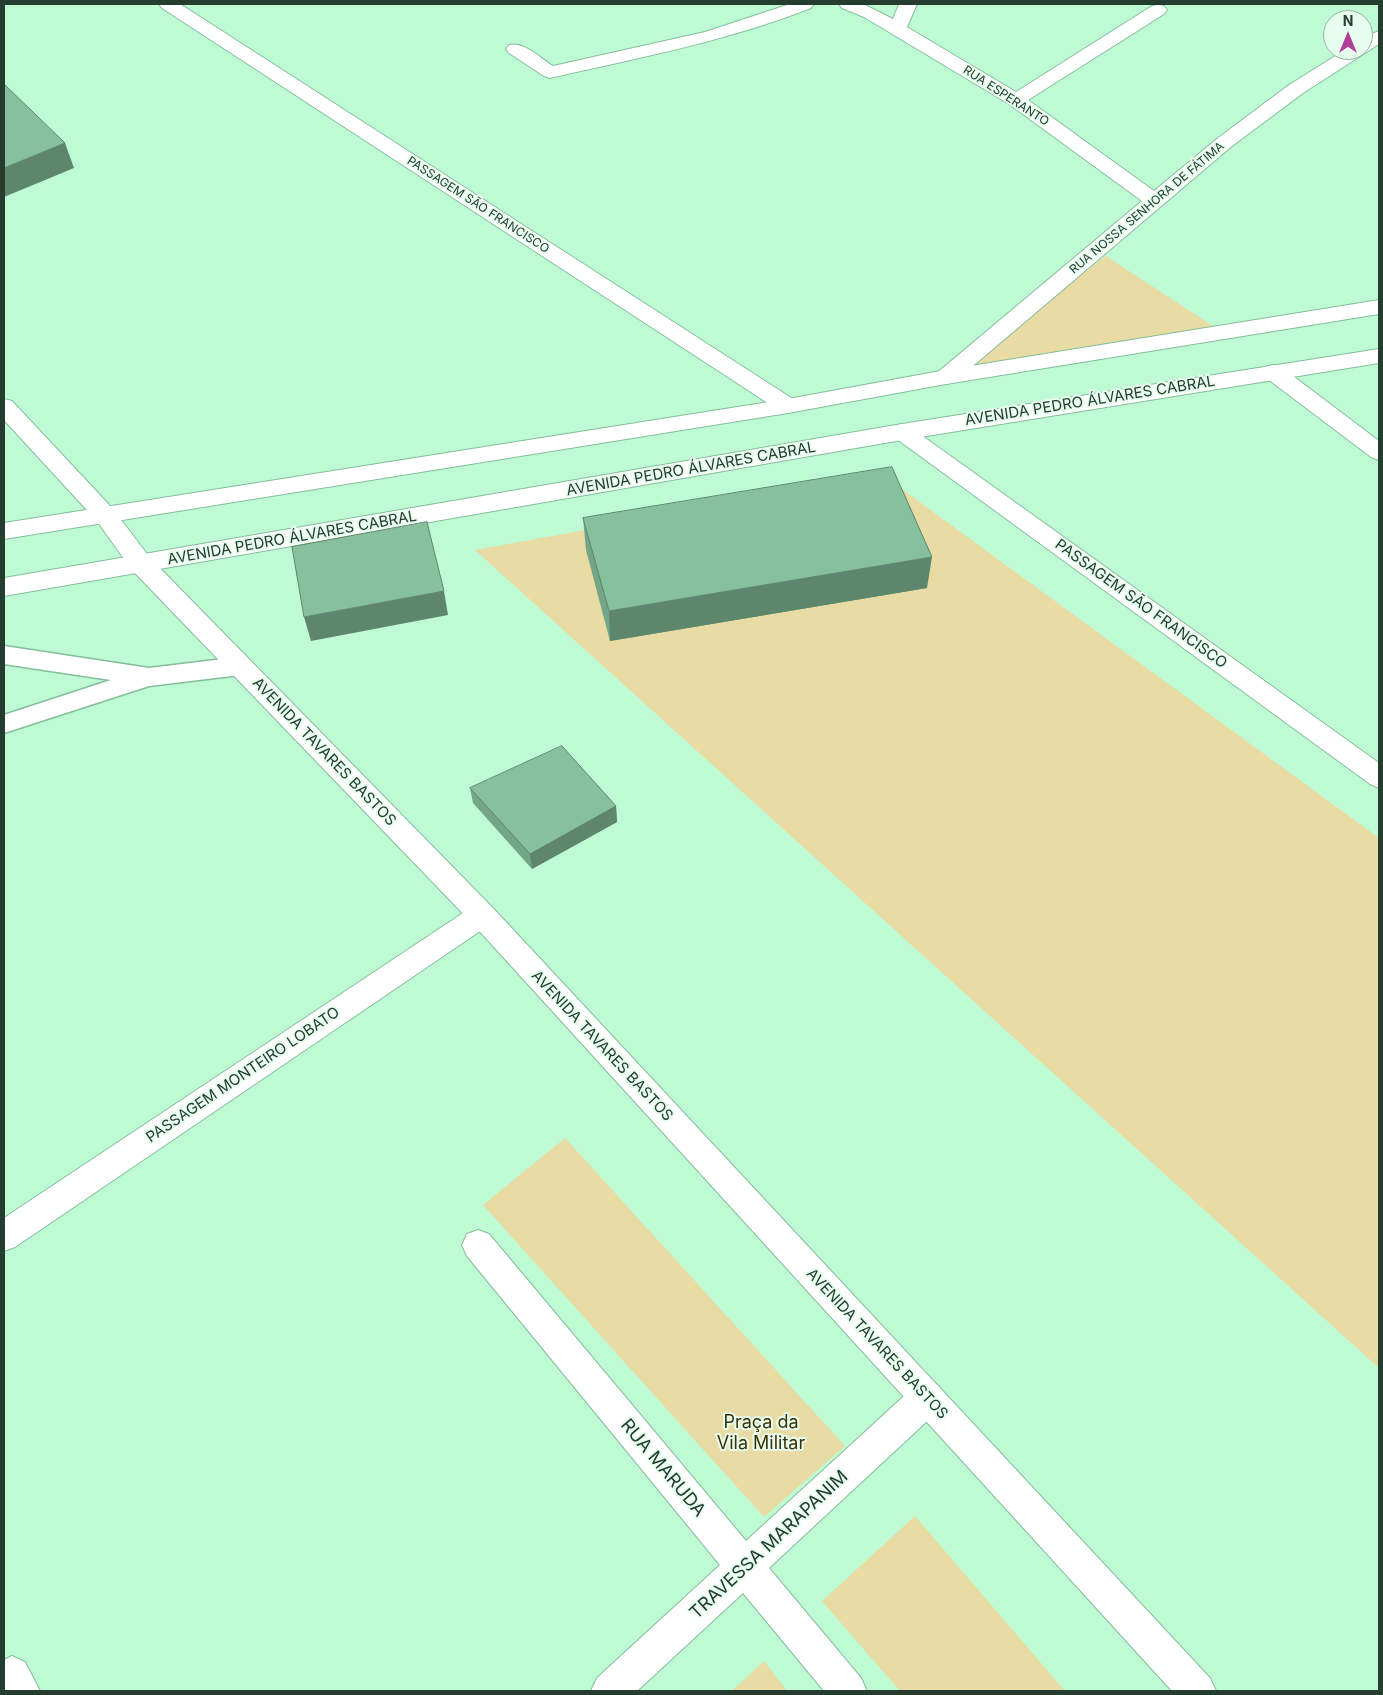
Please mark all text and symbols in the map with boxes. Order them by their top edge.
north arrow [1323,10,1373,60]
text: N [1343,12,1353,29]
street label: RUA ESPERANTO [960,63,1052,129]
street label: RUA NOSSA SENHORA DE FÁTIMA [1067,139,1227,277]
street label: PASSAGEM SÃO FRANCISCO [404,154,552,256]
street label: AVENIDA PEDRO ÁLVARES CABRAL [964,372,1216,430]
street label: AVENIDA PEDRO ÁLVARES CABRAL [565,438,817,500]
street label: AVENIDA PEDRO ÁLVARES CABRAL [166,507,418,569]
street label: PASSAGEM SÃO FRANCISCO [1051,536,1231,672]
street label: AVENIDA TAVARES BASTOS [248,674,400,830]
street label: AVENIDA TAVARES BASTOS [528,967,676,1125]
street label: PASSAGEM MONTEIRO LOBATO [143,1003,343,1147]
street label: AVENIDA TAVARES BASTOS [803,1265,951,1423]
park label: Praça da Vila Militar [717,1412,805,1455]
street label: RUA MARUDA [616,1415,710,1521]
street label: TRAVESSA MARAPANIM [686,1466,852,1624]

